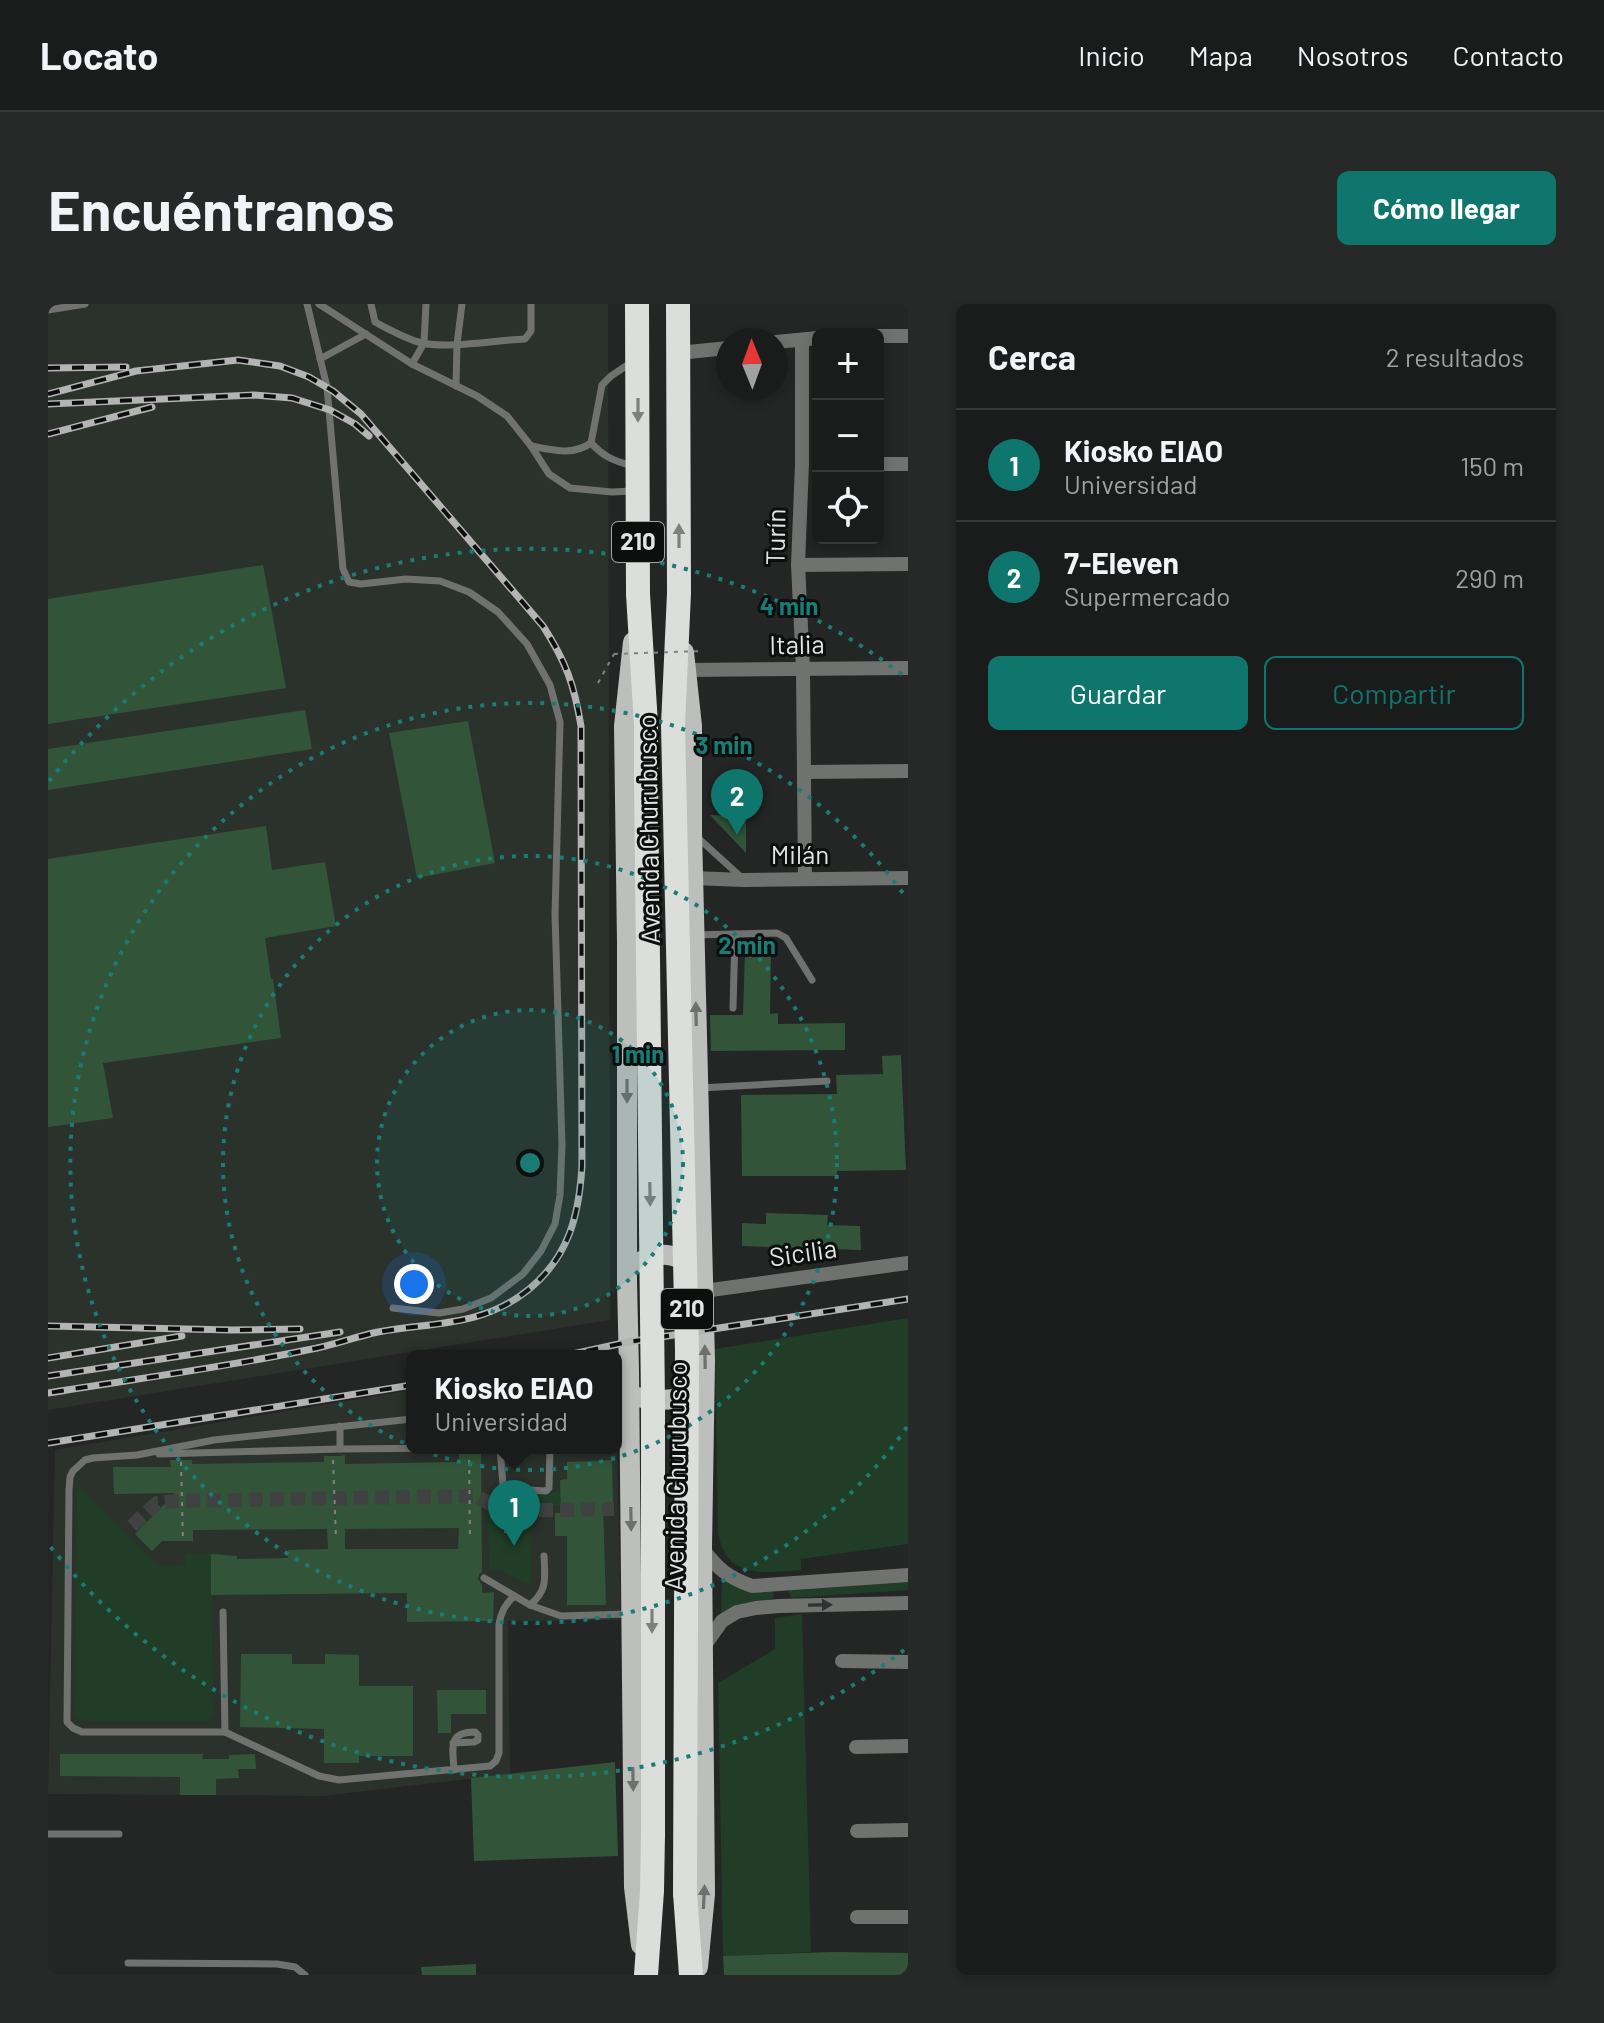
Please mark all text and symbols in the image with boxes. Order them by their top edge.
text: Locato [40,32,158,78]
text: Inicio [1078,38,1145,72]
text: Mapa [1189,38,1253,72]
text: Nosotros [1297,38,1409,72]
text: Contacto [1453,38,1564,72]
button: Cómo llegar [1337,171,1556,245]
text: Encuéntranos [48,175,395,242]
north arrow [716,328,788,400]
map controls [812,328,884,544]
button: + [812,328,884,400]
text: Cerca [988,336,1076,377]
text: 2 resultados [1386,341,1524,372]
one-way arrow [632,398,644,423]
button: − [812,400,884,472]
text: Kiosko EIAO [1064,432,1223,468]
text: 1 [1009,450,1019,481]
text: 150 m [1460,450,1524,481]
text: Universidad [1064,468,1197,499]
button: locate [812,472,884,544]
street label: Turín [759,508,790,566]
road number: 210 [612,522,664,562]
one-way arrow [673,523,685,548]
text: 7-Eleven [1064,544,1179,580]
text: 2 [1007,562,1021,593]
text: 290 m [1455,562,1524,593]
text: Supermercado [1064,580,1230,611]
text: 4 min [760,591,818,620]
street label: Italia [769,628,825,659]
button: Guardar [988,656,1248,730]
button: Compartir [1264,656,1524,730]
street label: Avenida Churubusco [630,714,665,944]
text: 3 min [695,730,753,759]
pin: 2 [711,769,763,835]
street label: Milán [771,838,829,869]
text: 2 min [718,930,776,959]
one-way arrow [690,1001,703,1026]
text: 1 min [612,1039,664,1068]
one-way arrow [621,1079,633,1104]
centre of rings [516,1149,544,1177]
one-way arrow [644,1182,657,1207]
street label: Sicilia [767,1231,839,1272]
your location [394,1264,434,1304]
road number: 210 [661,1289,713,1329]
one-way arrow [699,1344,711,1369]
popup [406,1350,622,1454]
street label: Avenida Churubusco [657,1361,692,1591]
text: Kiosko EIAO [434,1369,594,1405]
text: Universidad [434,1405,568,1436]
pin: 1 [488,1480,540,1546]
one-way arrow [624,1507,637,1532]
one-way arrow [808,1598,833,1611]
one-way arrow [646,1609,658,1634]
one-way arrow [627,1767,639,1792]
one-way arrow [698,1884,711,1909]

